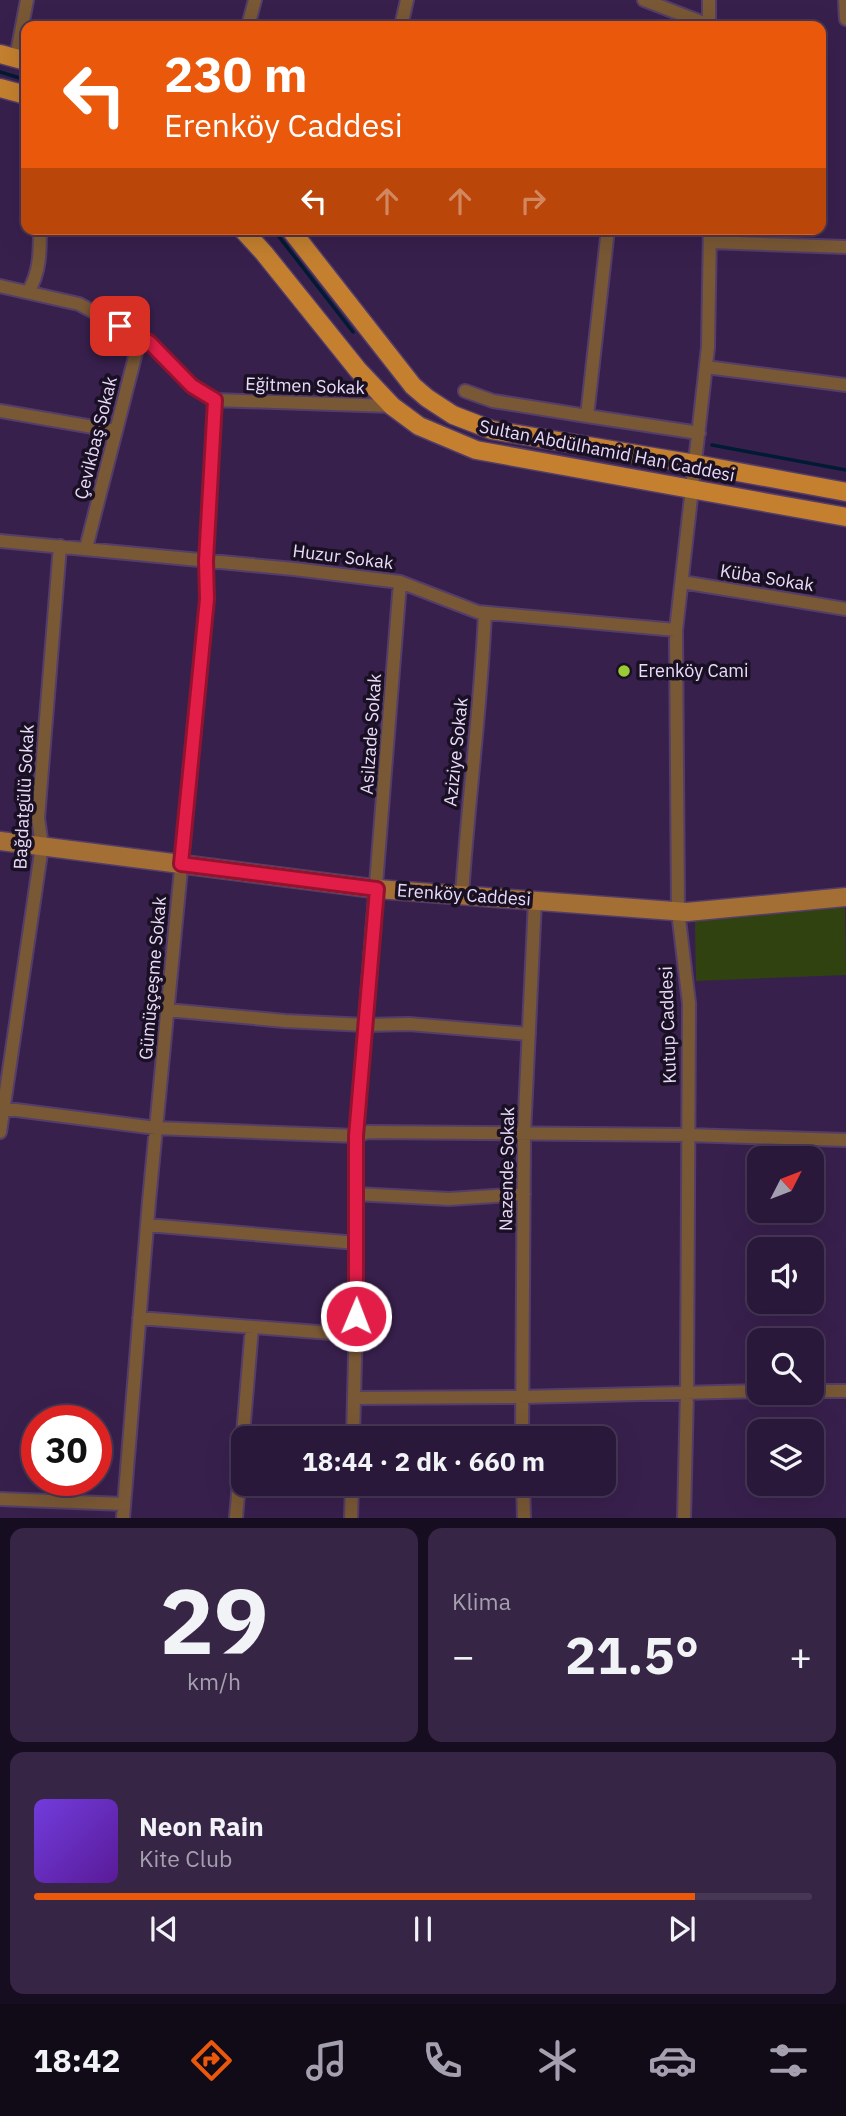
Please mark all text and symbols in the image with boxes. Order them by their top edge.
text: 230 m [164,42,308,105]
icon: left [49,49,140,140]
text: Erenköy Caddesi [164,104,403,146]
icon: left [295,182,333,220]
icon: ahead [368,182,406,220]
icon: ahead [441,182,479,220]
icon: right [514,182,552,220]
pin [90,296,150,356]
icon: arrive [101,307,139,345]
street label: Eğitmen Sokak [245,372,366,399]
street label: Çevikbaş Sokak [69,374,122,502]
street label: Sultan Abdülhamid Han Caddesi [477,414,737,487]
street label: Huzur Sokak [291,539,395,574]
street label: Küba Sokak [718,559,816,596]
place label: Erenköy Cami [638,659,749,682]
marker: Erenköy Cami [616,663,632,679]
street label: Asilzade Sokak [355,672,386,795]
street label: Aziziye Sokak [438,696,473,808]
street label: Bağdatgülü Sokak [8,723,39,870]
street label: Erenköy Caddesi [396,878,532,911]
street label: Gümüşçeşme Sokak [134,895,171,1061]
street label: Kutup Caddesi [654,966,681,1084]
street label: Nazende Sokak [494,1106,519,1231]
north arrow [747,1146,824,1223]
map controls [747,1146,824,1496]
button: sound [747,1237,824,1314]
position arrow [319,1279,393,1353]
button: search [747,1328,824,1405]
speed limit sign: 30 [21,1405,112,1496]
button: layers [747,1419,824,1496]
text: 18:44 · 2 dk · 660 m [302,1444,545,1478]
text: 29 [159,1561,269,1679]
text: Klima [452,1586,511,1616]
text: 21.5° [565,1621,699,1688]
text: − [452,1631,475,1680]
text: + [789,1631,812,1680]
text: km/h [187,1666,241,1696]
text: Neon Rain [139,1809,264,1843]
text: Kite Club [139,1843,232,1873]
icon: previous [145,1910,183,1948]
icon: pause [404,1910,442,1948]
icon: next [663,1910,701,1948]
icon: directions [187,2036,236,2085]
icon: music [302,2036,351,2085]
icon: phone [418,2036,467,2085]
icon: climate [533,2036,582,2085]
icon: car [648,2036,697,2085]
icon: filters [764,2036,813,2085]
text: 18:42 [33,2039,121,2081]

